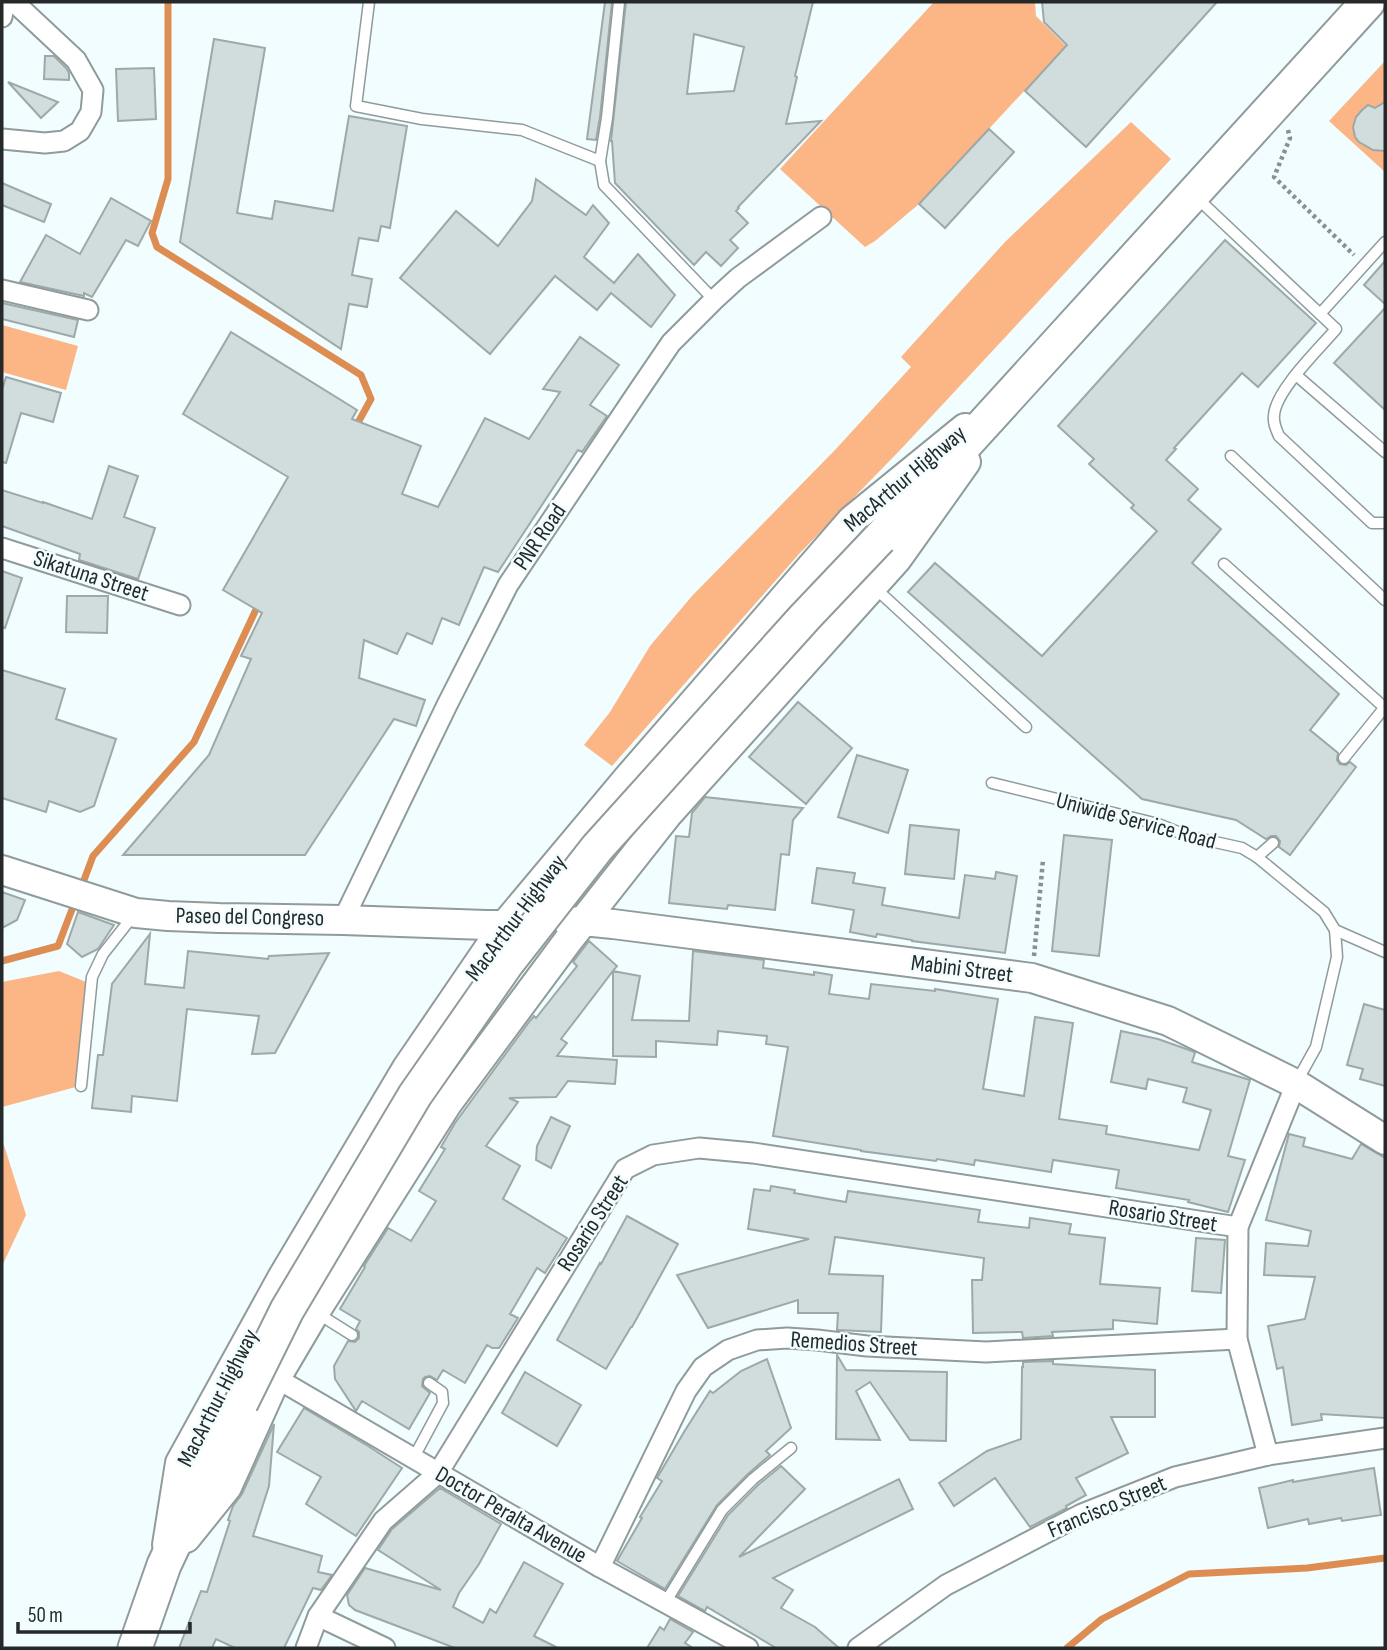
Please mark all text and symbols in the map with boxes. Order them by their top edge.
street label: MacArthur Highway [838,420,972,538]
street label: PNR Road [508,498,572,576]
street label: Sikatuna Street [30,544,152,608]
street label: Uniwide Service Road [1053,786,1219,856]
street label: MacArthur Highway [459,849,573,987]
street label: Paseo del Congreso [175,902,325,932]
street label: Mabini Street [909,949,1015,989]
street label: Rosario Street [551,1169,635,1277]
street label: Rosario Street [1107,1194,1219,1238]
street label: MacArthur Highway [171,1324,265,1472]
street label: Remedios Street [789,1326,919,1362]
street label: Doctor Peralta Avenue [430,1460,592,1570]
street label: Francisco Street [1043,1469,1171,1545]
scale bar [18,1590,189,1634]
text: 50 m [28,1603,63,1628]

